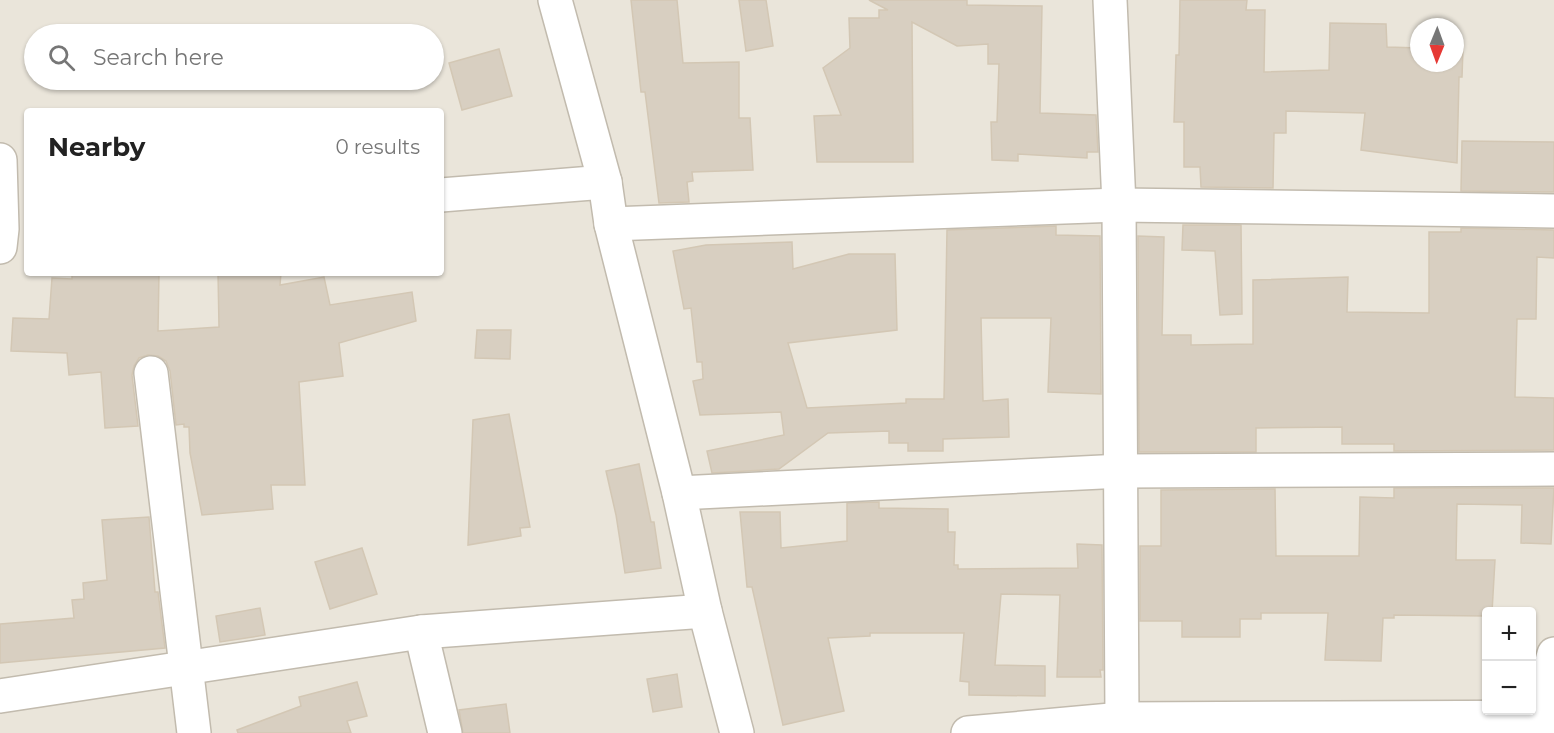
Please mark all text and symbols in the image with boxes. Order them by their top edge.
north arrow [1410,18,1464,72]
search box [24,24,444,90]
icon: search [45,41,78,74]
text: Search here [93,44,224,71]
text: Nearby [48,131,145,163]
text: 0 results [335,135,420,159]
map controls [1482,607,1536,715]
button: + [1482,607,1536,661]
button: − [1482,661,1536,715]

